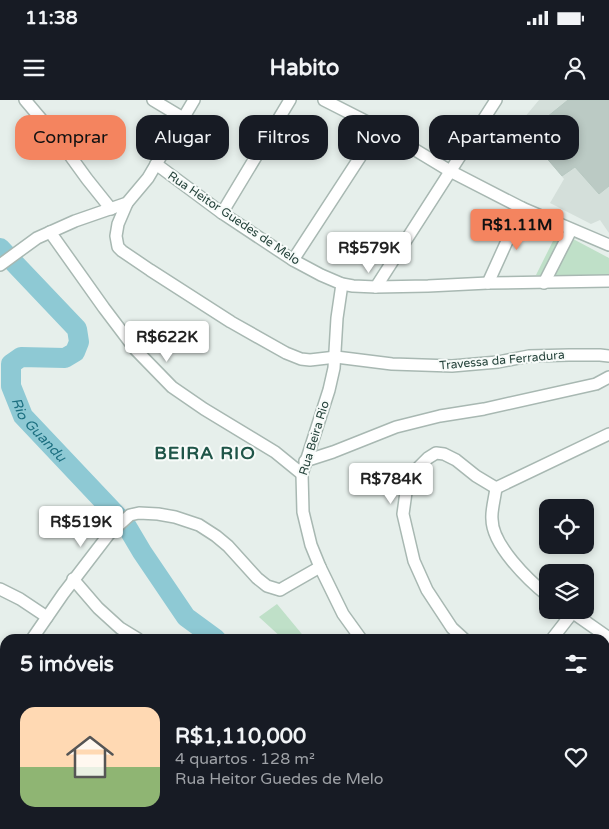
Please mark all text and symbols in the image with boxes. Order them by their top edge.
text: 11:38 [25,7,78,29]
icon: menu [20,54,48,82]
icon: person [561,54,589,82]
text: Habito [270,55,339,81]
chip: Comprar [15,115,126,160]
chip: Alugar [136,115,229,160]
chip: Filtros [239,115,328,160]
chip: Novo [338,115,419,160]
chip: Apartamento [429,115,579,160]
street label: Rua Heitor Guedes de Melo [165,168,303,268]
pin: R$1.11M [471,208,563,251]
text: R$1.11M [481,215,553,235]
pin: R$579K [328,232,410,274]
text: R$579K [338,238,400,258]
pin: R$622K [126,320,208,363]
text: R$622K [136,327,198,347]
street label: Travessa da Ferradura [439,348,565,372]
water label: Rio Guandu [8,395,71,466]
street label: Rua Beira Rio [296,399,332,477]
district label: BEIRA RIO [154,442,256,464]
pin: R$784K [350,462,432,505]
text: R$784K [360,469,422,489]
map controls [539,499,594,619]
button: locate [539,499,594,554]
pin: R$519K [40,506,122,548]
text: R$519K [50,512,112,532]
button: layers [539,564,594,619]
icon: filters [562,650,590,678]
text: 5 imóveis [20,652,114,677]
text: R$1,110,000 [175,724,306,749]
icon: home [60,727,120,787]
icon: heart [562,743,590,771]
text: 4 quartos · 128 m² [175,749,315,769]
text: Rua Heitor Guedes de Melo [175,769,383,789]

